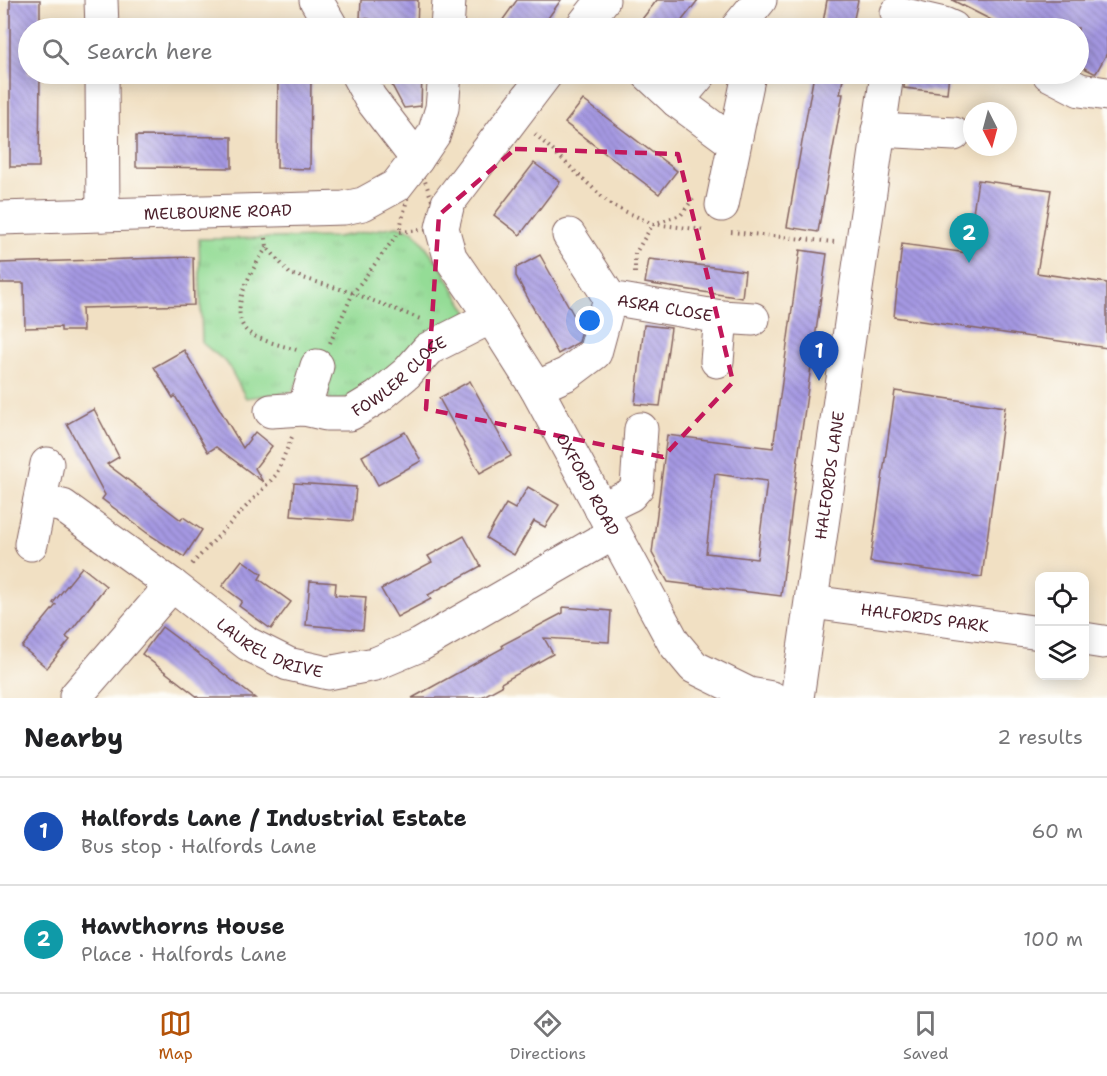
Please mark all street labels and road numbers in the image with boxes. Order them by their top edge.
street label: MELBOURNE ROAD [144,199,292,224]
street label: ASRA CLOSE [616,289,715,326]
street label: FOWLER CLOSE [348,331,450,421]
street label: HALFORDS LANE [809,410,849,541]
street label: OXFORD ROAD [552,429,624,539]
street label: HALFORDS PARK [860,598,991,637]
street label: LAUREL DRIVE [212,613,325,682]

